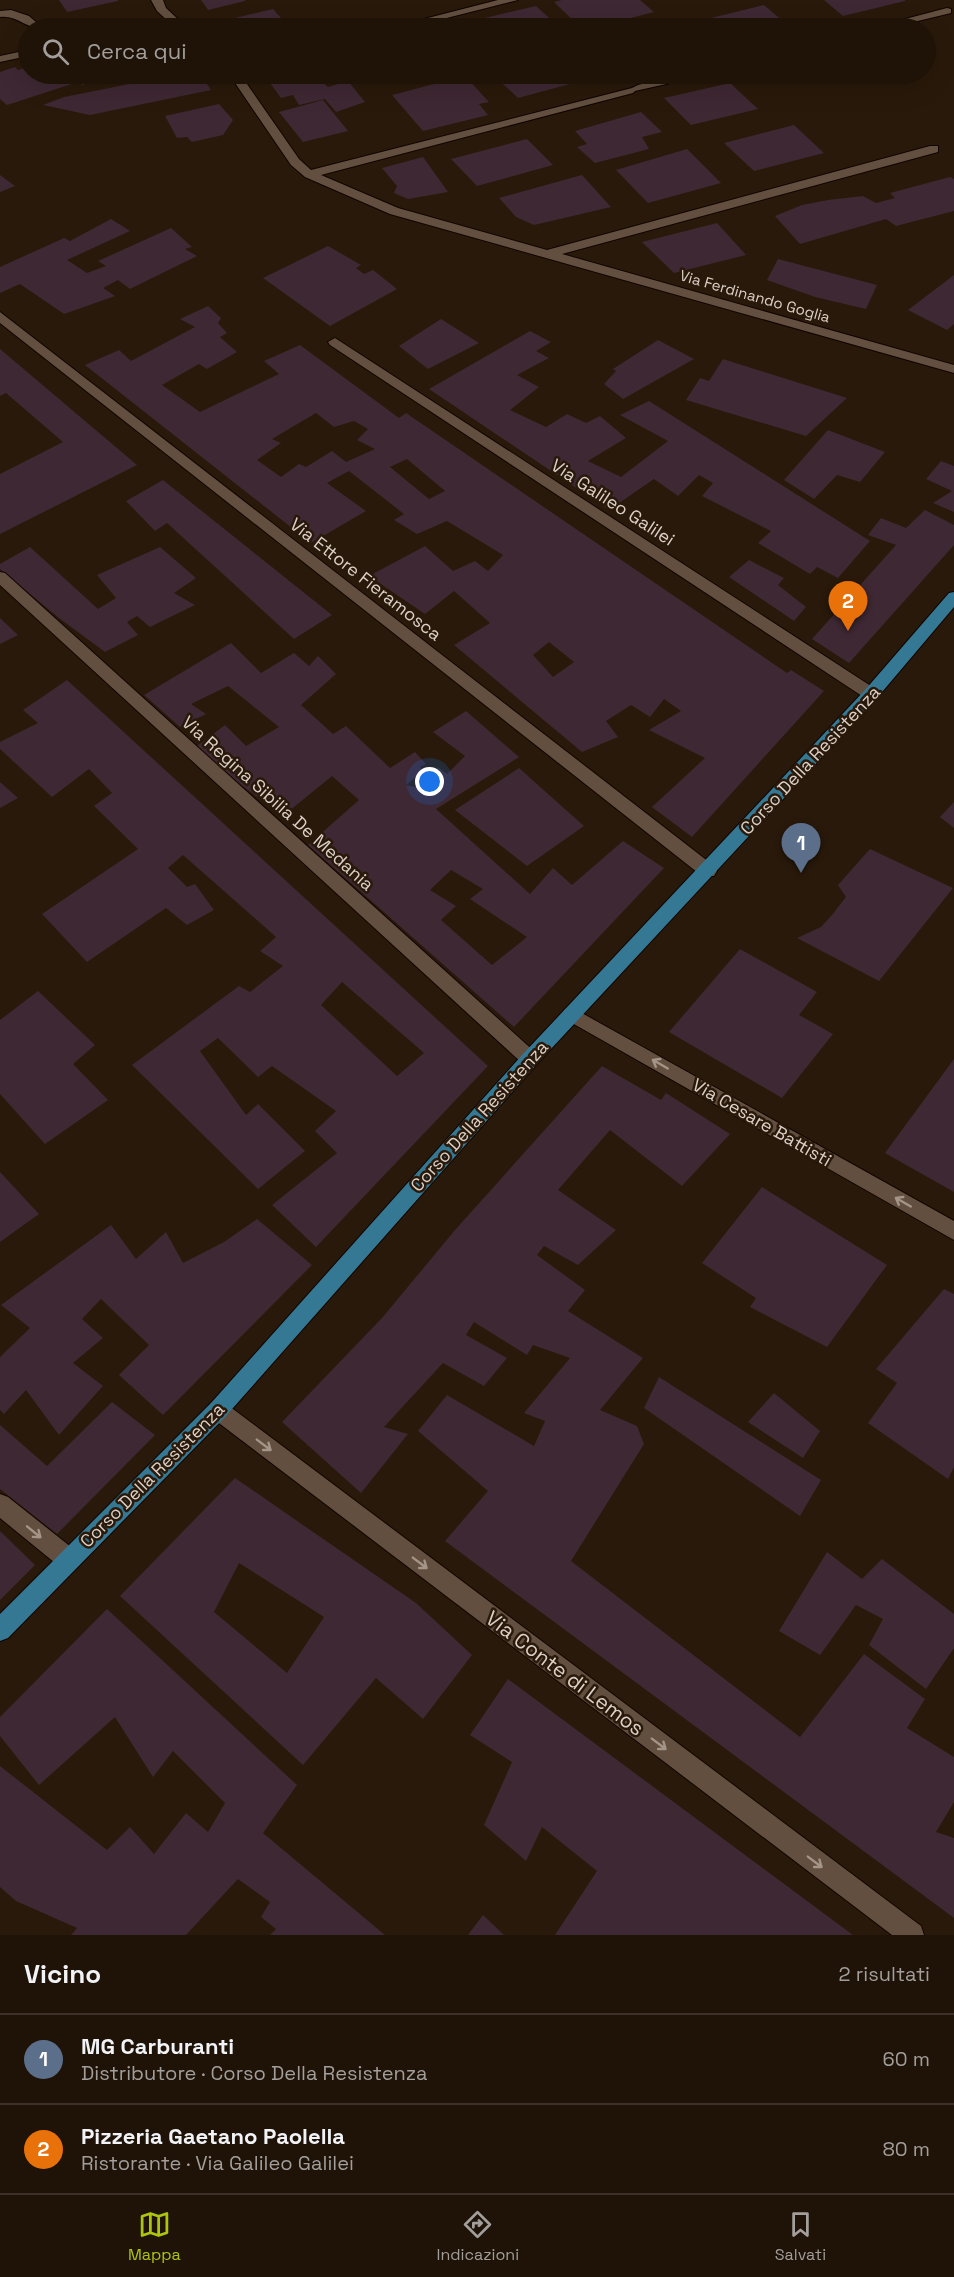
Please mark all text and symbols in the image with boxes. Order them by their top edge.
search box [18,18,936,84]
icon: search [39,35,72,68]
text: Cerca qui [87,37,187,65]
street label: Via Ferdinando Goglia [678,265,833,327]
street label: Via Galileo Galilei [547,453,679,551]
street label: Via Ettore Fieramosca [285,513,447,645]
pin: 2 [828,582,868,631]
street label: Corso Della Resistenza [735,681,885,839]
street label: Via Regina Sibilia De Medania [177,710,379,896]
your location [415,767,444,796]
pin: 1 [782,824,820,873]
street label: Corso Della Resistenza [405,1036,553,1196]
one-way arrow [652,1058,669,1070]
street label: Via Cesare Battisti [688,1073,836,1171]
one-way arrow [895,1196,912,1208]
street label: Corso Della Resistenza [75,1398,229,1552]
one-way arrow [256,1439,272,1452]
one-way arrow [26,1525,42,1538]
one-way arrow [412,1556,428,1569]
street label: Via Conte di Lemos [480,1605,650,1741]
one-way arrow [651,1738,667,1750]
one-way arrow [806,1855,822,1868]
text: Vicino [24,1957,101,1991]
text: 2 risultati [839,1961,930,1987]
text: MG Carburanti [81,2032,234,2060]
text: 1 [39,2046,48,2072]
text: 60 m [883,2046,930,2072]
text: Distributore · Corso Della Resistenza [81,2060,428,2086]
text: Pizzeria Gaetano Paolella [81,2122,345,2150]
text: 2 [38,2136,49,2162]
text: 80 m [882,2136,930,2162]
text: Ristorante · Via Galileo Galilei [81,2150,354,2176]
tab: Mappa [128,2208,181,2265]
tab: Indicazioni [436,2208,519,2265]
tab: Salvati [775,2208,826,2265]

